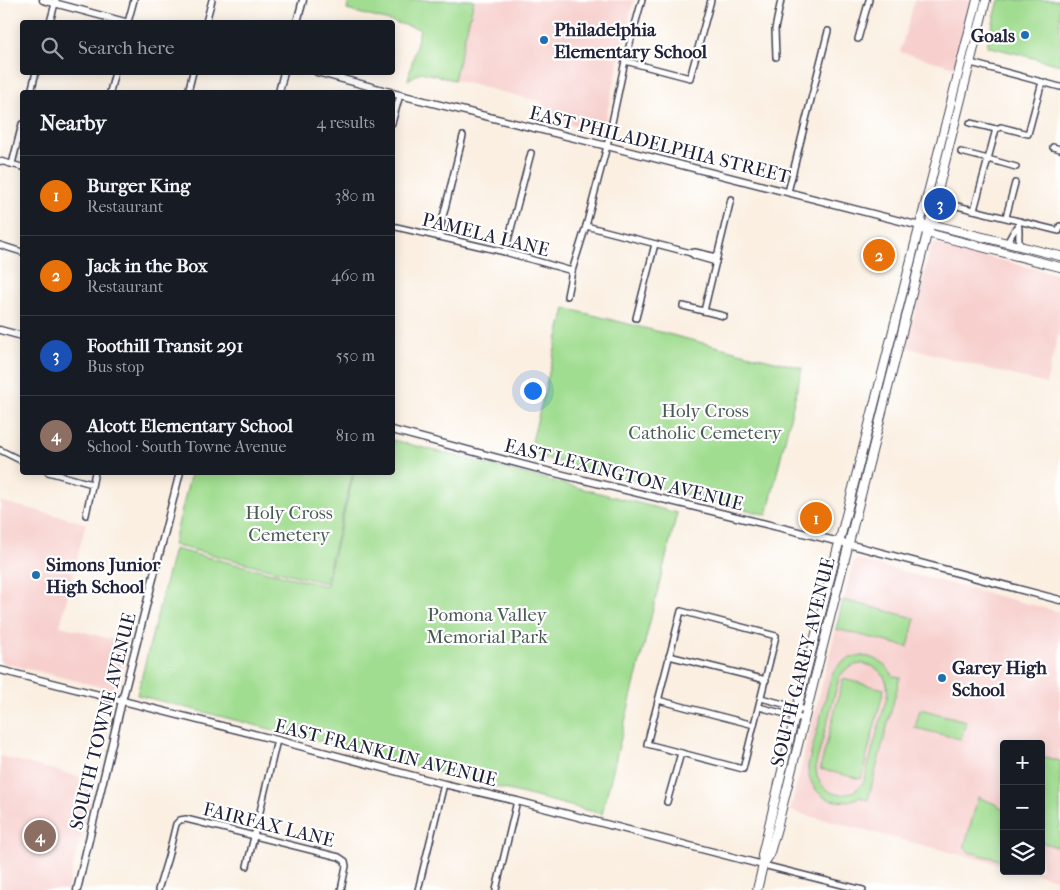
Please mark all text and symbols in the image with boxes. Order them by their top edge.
place label: Philadelphia Elementary School [554,19,708,63]
search box [20,20,395,75]
place label: Goals [971,25,1015,47]
marker: Goals [1019,29,1031,41]
icon: search [38,34,66,62]
marker: Philadelphia Elementary School [538,34,550,46]
text: Search here [78,37,174,59]
street label: EAST PHILADELPHIA STREET [527,102,793,188]
text: Nearby [40,111,106,135]
text: 4 results [317,113,375,132]
text: Burger King [87,175,190,197]
pin: 3 [924,185,956,223]
text: 1 [53,186,59,205]
text: 380 m [335,186,375,205]
text: Restaurant [87,197,163,216]
street label: PAMELA LANE [420,209,552,262]
pin: 2 [863,236,895,274]
text: Jack in the Box [87,255,208,277]
text: 2 [52,266,60,285]
text: 460 m [331,266,375,285]
text: Restaurant [87,277,163,296]
text: Foothill Transit 291 [87,335,243,357]
text: 3 [53,346,59,365]
text: 550 m [336,346,375,365]
text: Bus stop [87,357,144,376]
your location [520,378,546,404]
park label: Holy Cross Catholic Cemetery [628,400,783,444]
text: Alcott Elementary School [87,415,293,437]
text: 4 [51,426,61,445]
text: 810 m [336,426,375,445]
street label: EAST LEXINGTON AVENUE [502,435,746,515]
text: School · South Towne Avenue [87,437,286,456]
pin: 1 [800,499,832,537]
park label: Holy Cross Cemetery [245,502,333,546]
place label: Simons Junior High School [46,554,161,598]
street label: SOUTH GAREY AVENUE [766,555,840,769]
marker: Simons Junior High School [30,569,42,581]
park label: Pomona Valley Memorial Park [426,604,548,648]
street label: SOUTH TOWNE AVENUE [65,610,141,832]
place label: Garey High School [952,657,1047,701]
marker: Garey High School [936,672,948,684]
street label: EAST FRANKLIN AVENUE [272,715,500,791]
map controls [1000,740,1045,875]
button: + [1000,740,1045,785]
button: − [1000,785,1045,830]
street label: FAIRFAX LANE [201,798,337,852]
pin: 4 [24,817,56,855]
button: layers [1000,830,1045,875]

